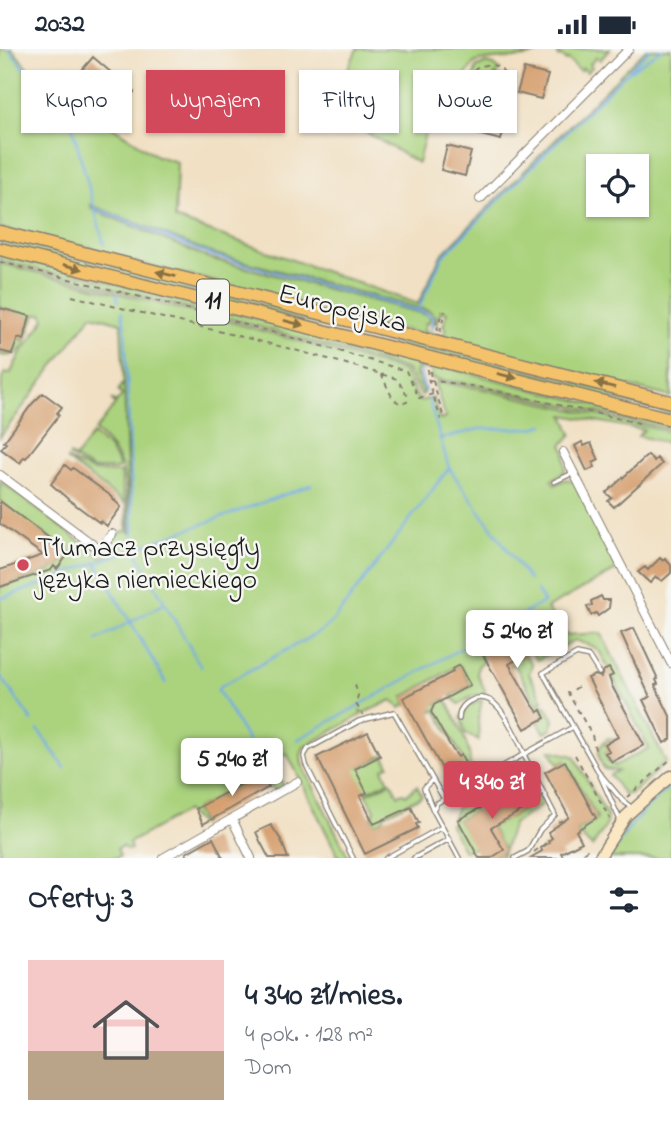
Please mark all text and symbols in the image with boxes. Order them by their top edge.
text: 20:32 [35,6,85,44]
chip: Kupno [21,70,132,133]
chip: Wynajem [146,70,285,133]
chip: Filtry [299,70,399,133]
chip: Nowe [413,70,517,133]
map controls [586,154,649,217]
button: locate [586,154,649,217]
one-way arrow [62,262,84,273]
one-way arrow [155,268,177,279]
street label: Europejska [273,274,411,346]
road number: 11 [197,279,229,325]
one-way arrow [283,318,305,329]
one-way arrow [496,371,518,382]
one-way arrow [594,379,616,390]
place label: Tłumacz przysięgły języka niemieckiego [33,529,260,602]
marker: Tłumacz przysięgły języka niemieckiego [15,557,31,573]
pin: 5 240 zł [445,611,589,670]
text: 5 240 zł [482,616,552,649]
pin: 5 240 zł [160,739,304,798]
text: 5 240 zł [197,744,267,777]
pin: 4 340 zł [420,761,564,821]
text: 4 340 zł [460,767,524,800]
text: Oferty: 3 [28,878,134,922]
icon: filters [605,881,643,919]
text: 4 340 zł/mies. [245,975,402,1019]
icon: home [84,988,168,1072]
text: 4 pok. · 128 m² [245,1019,373,1052]
text: Dom [245,1052,292,1085]

